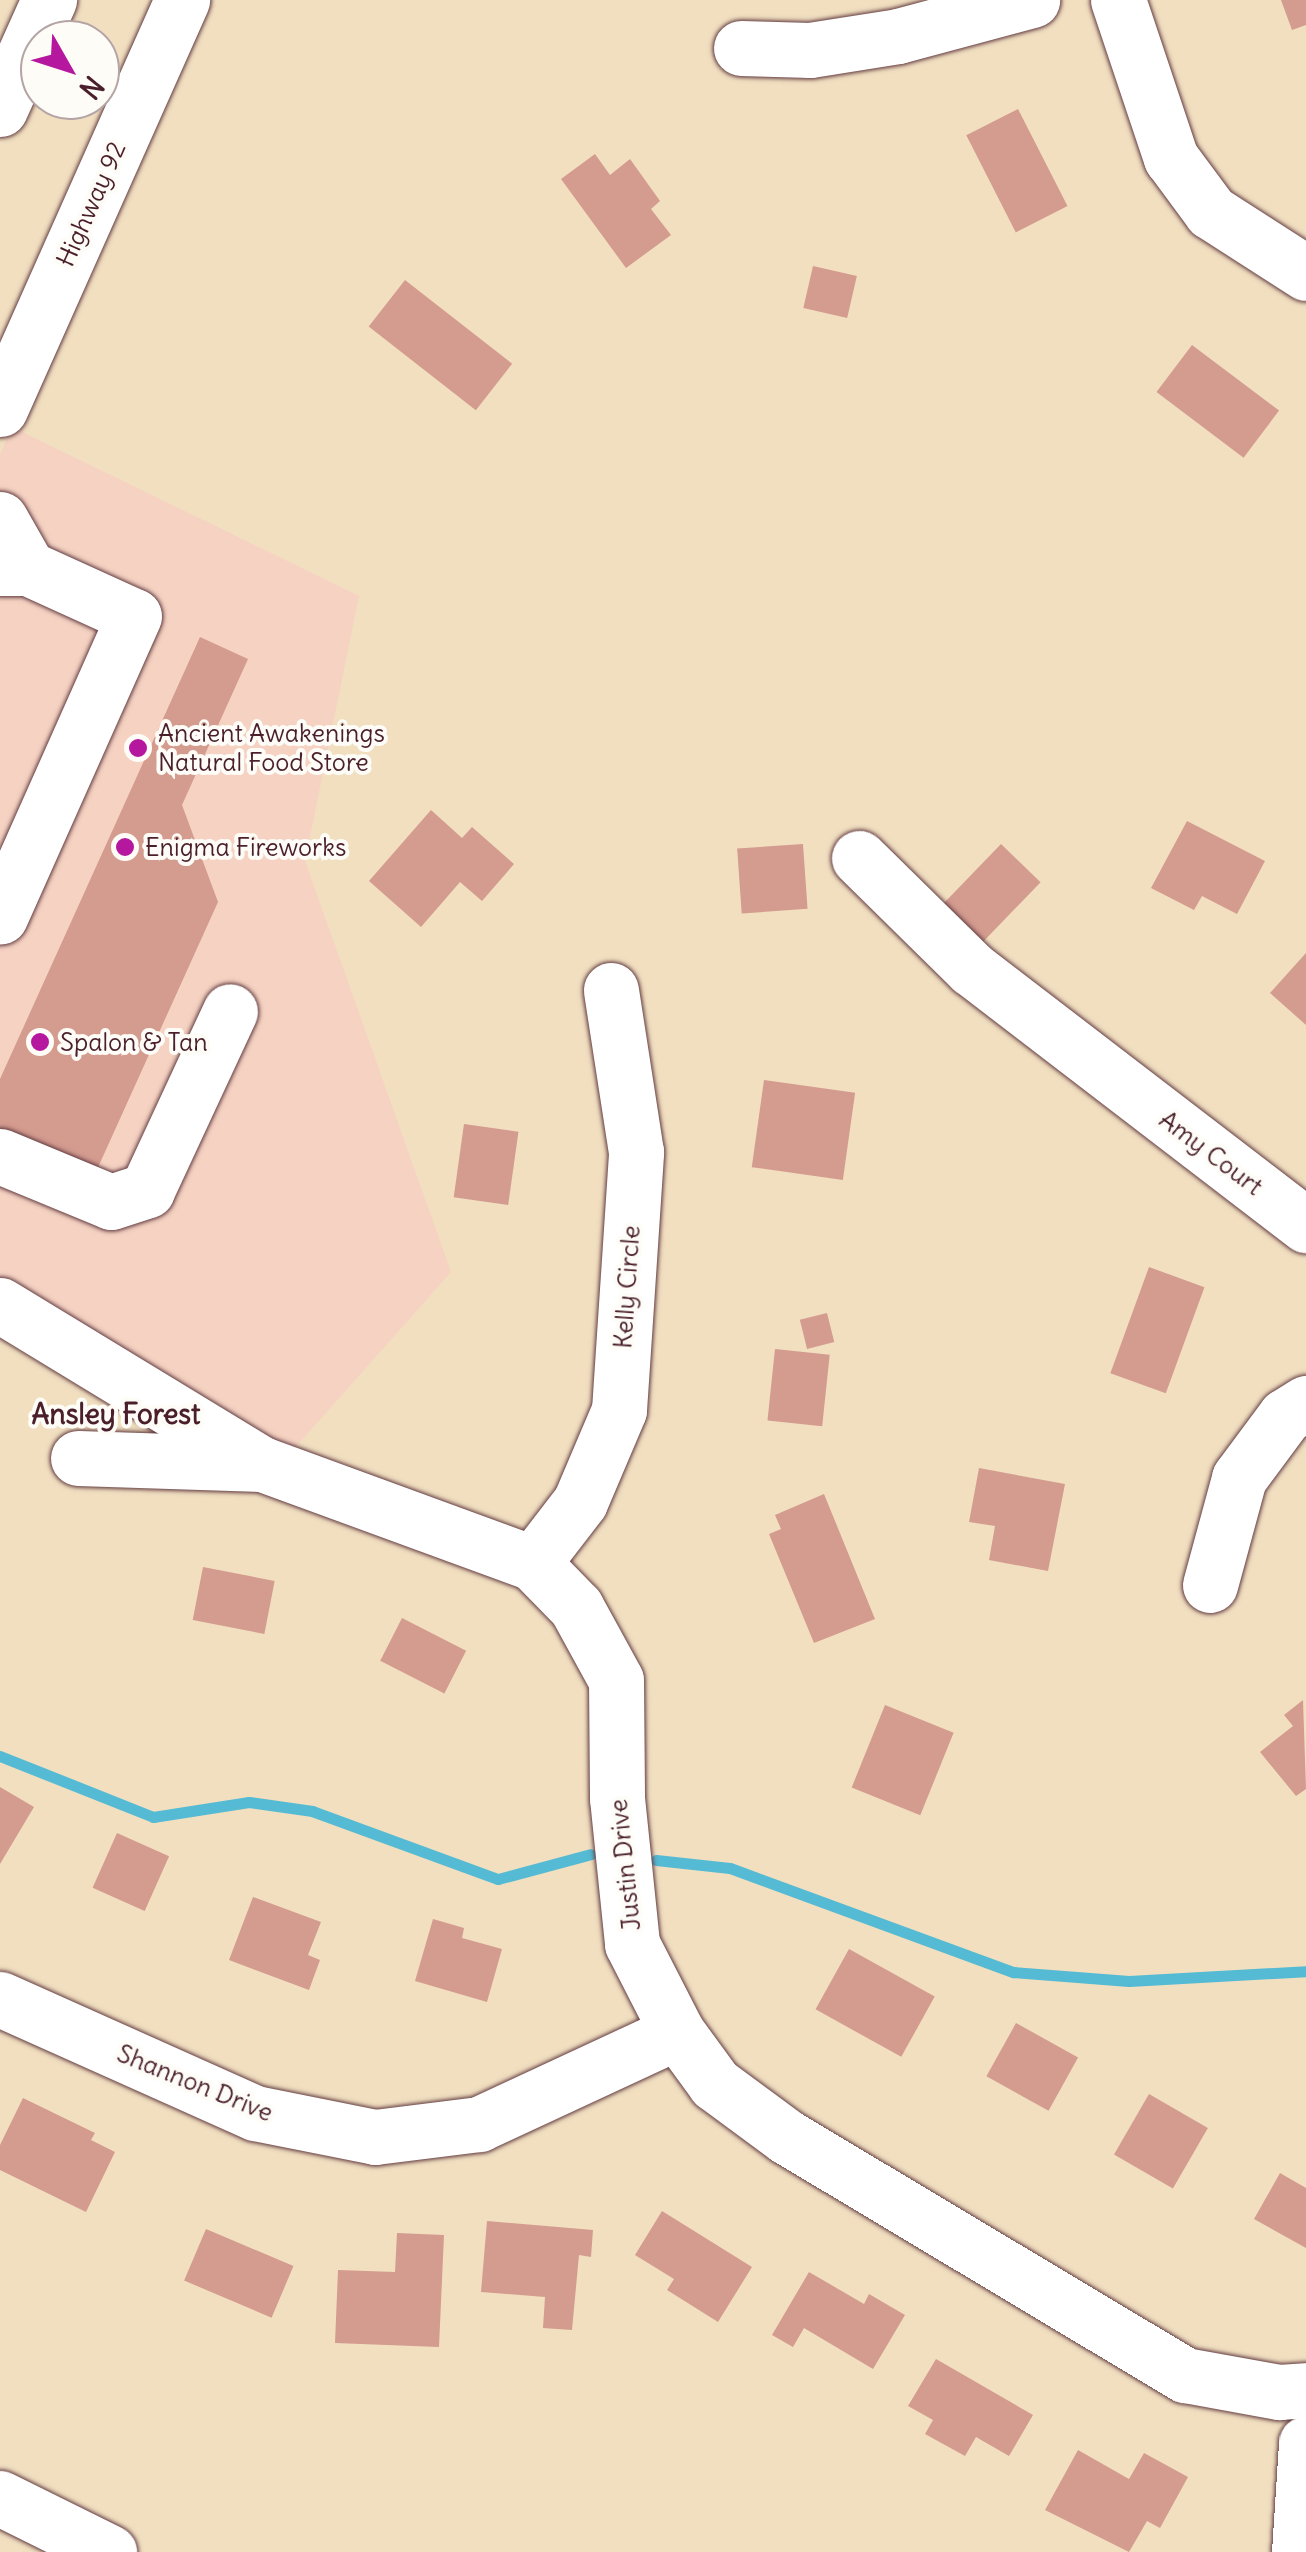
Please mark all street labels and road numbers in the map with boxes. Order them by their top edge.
street label: Highway 92 [50,137,132,271]
street label: Amy Court [1153,1104,1269,1202]
street label: Kelly Circle [608,1224,646,1350]
street label: Justin Drive [603,1798,647,1932]
street label: Shannon Drive [113,2038,277,2128]

